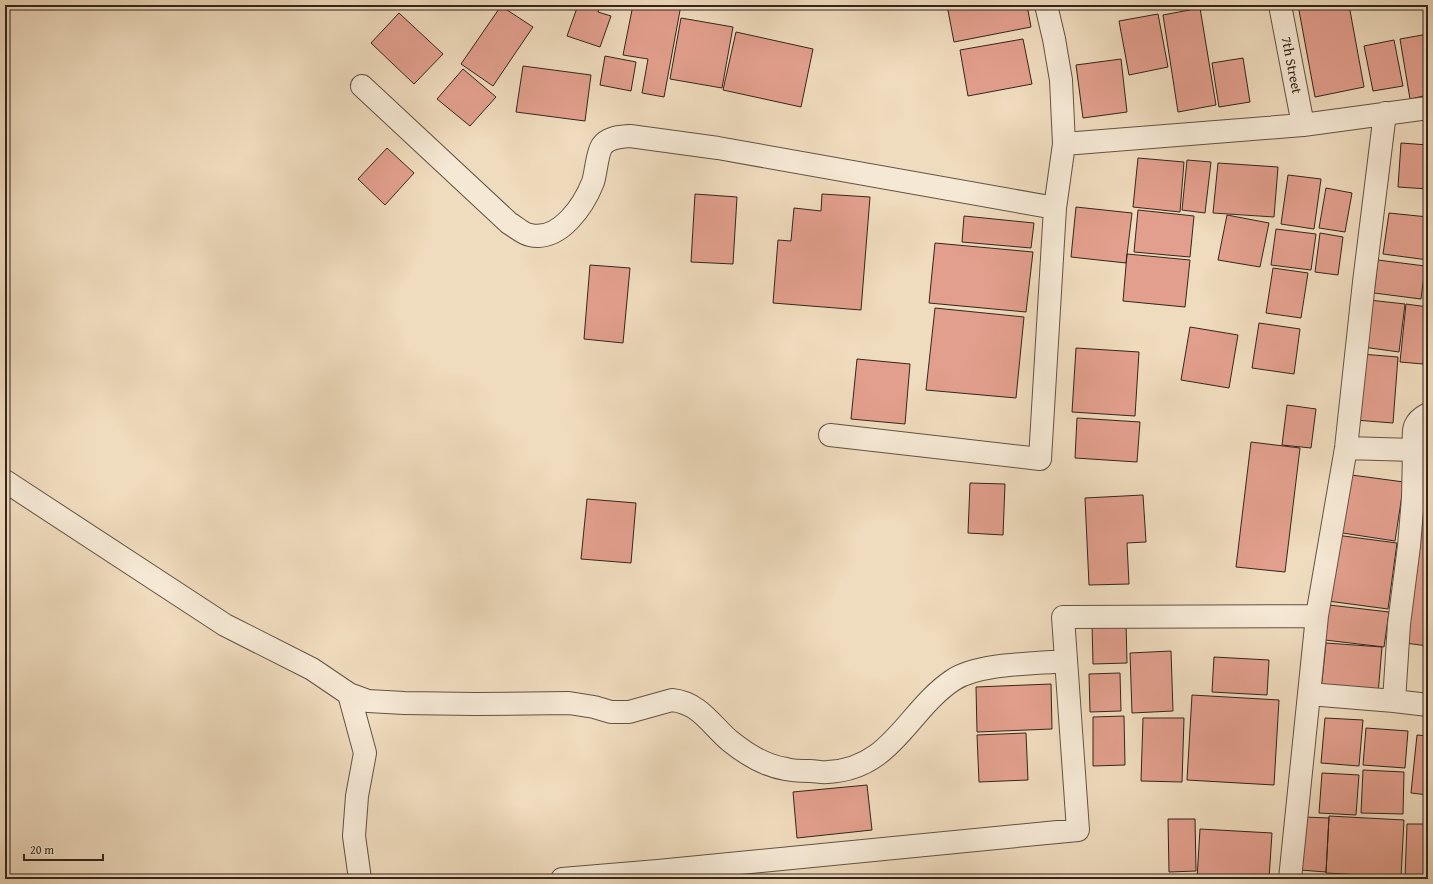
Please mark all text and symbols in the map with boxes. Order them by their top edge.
street label: 7th Street [1277,35,1307,95]
scale bar [24,836,103,862]
text: 20 m [30,841,54,858]

